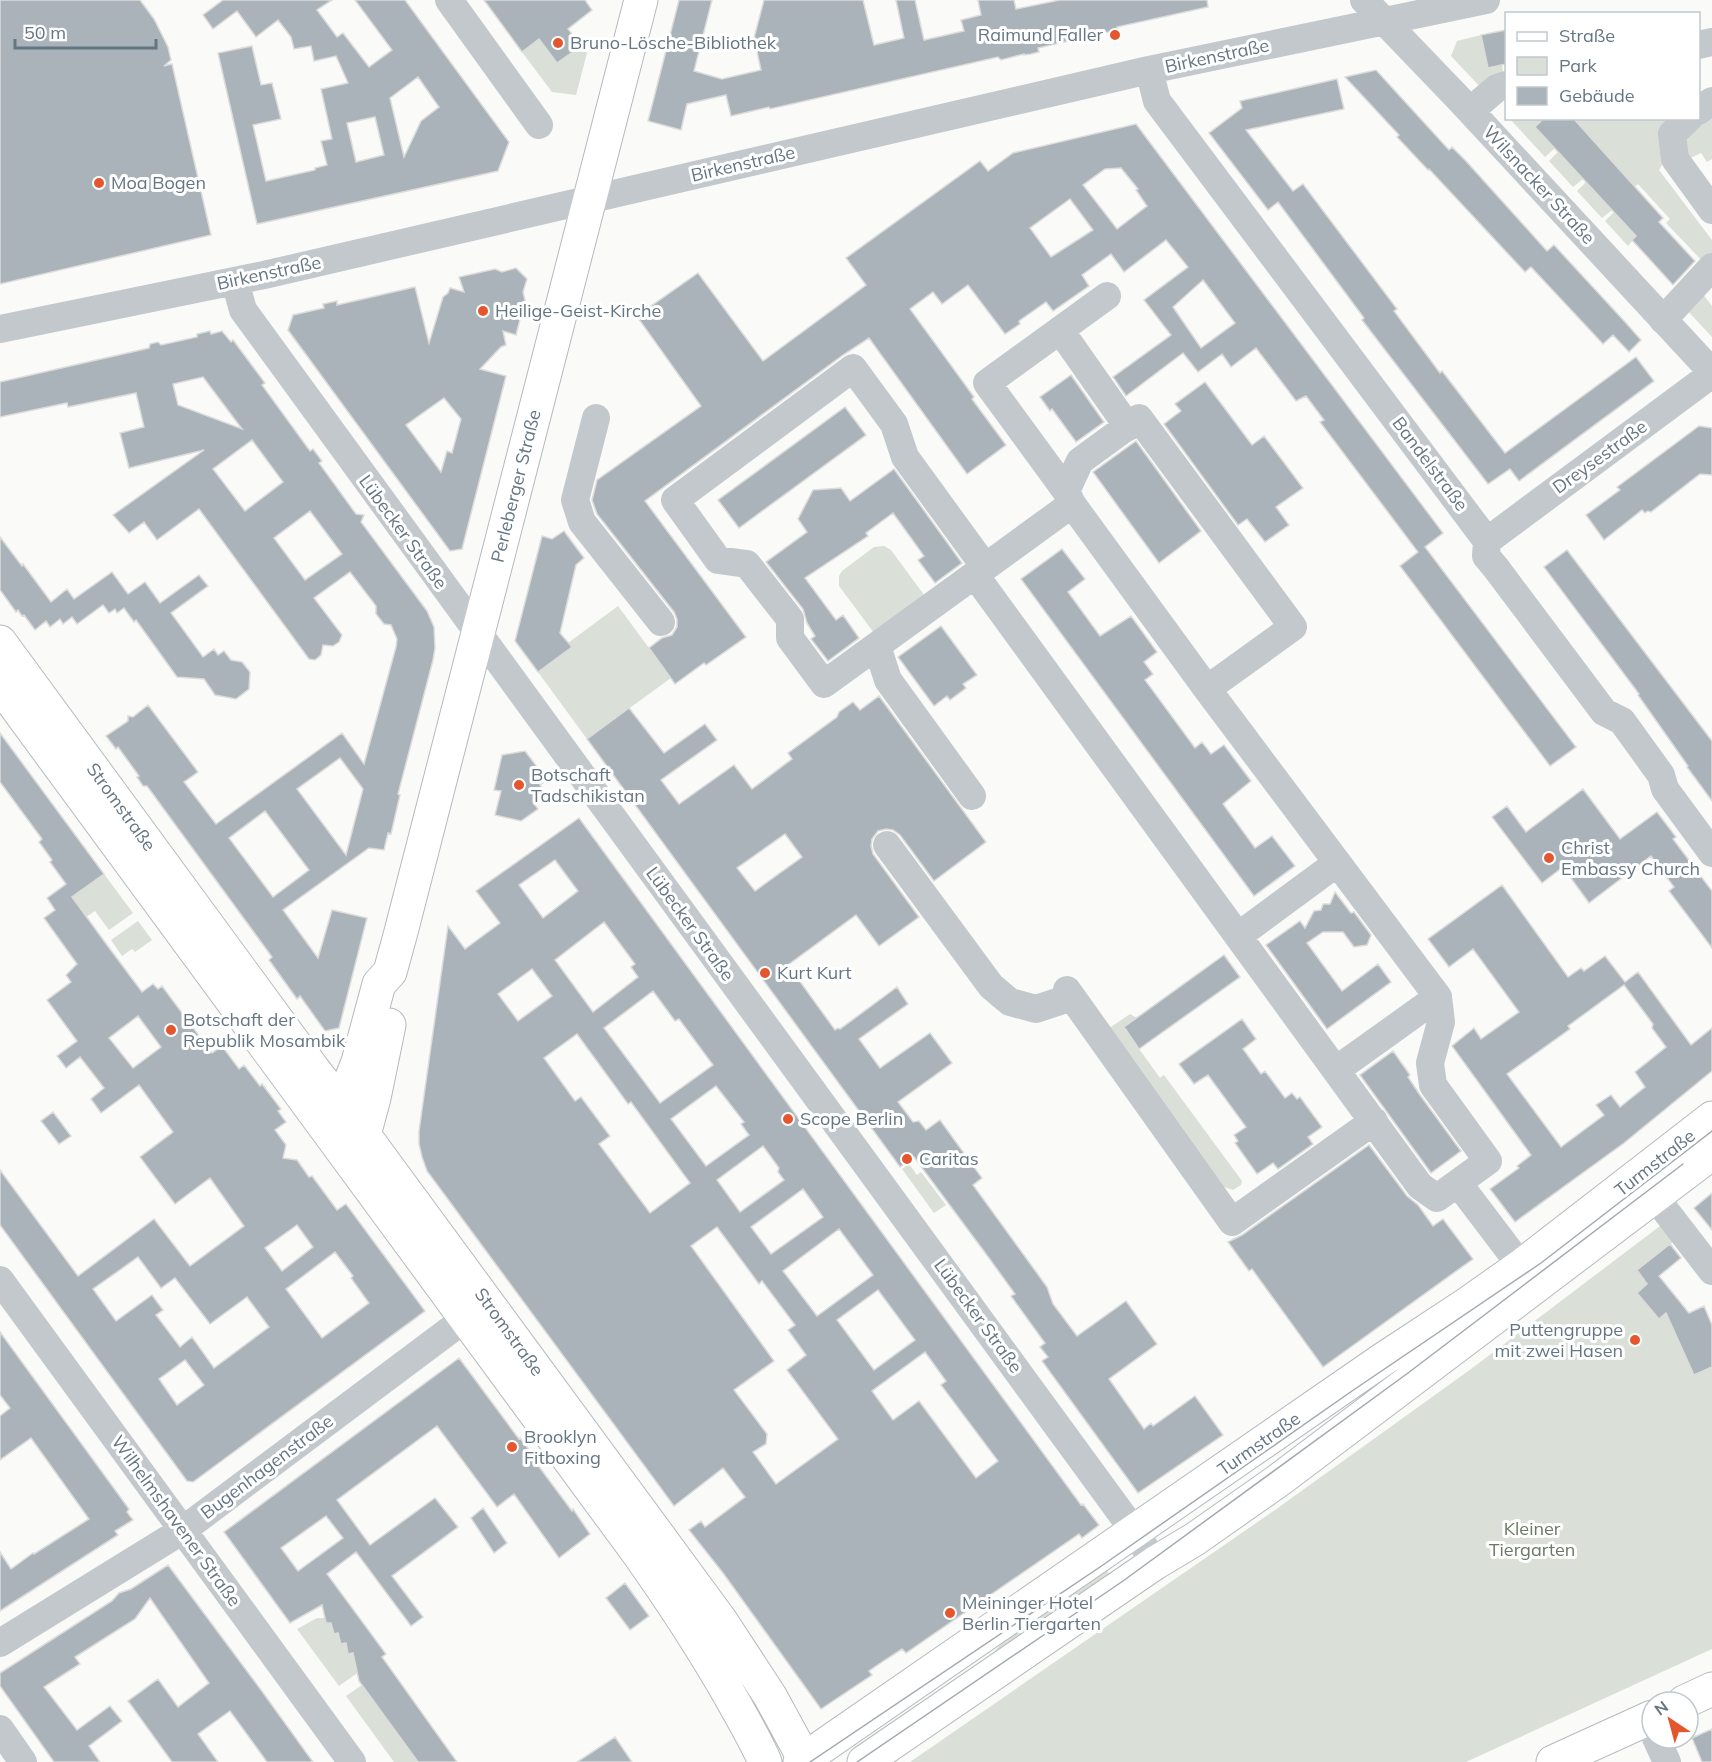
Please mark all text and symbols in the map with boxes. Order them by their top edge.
scale bar [15,12,156,50]
legend [1505,12,1700,120]
text: 50 m [24,21,66,44]
place label: Raimund Faller [978,23,1103,46]
text: Straße [1559,24,1615,47]
marker: Raimund Faller [1108,28,1122,42]
place label: Bruno-Lösche-Bibliothek [570,31,777,54]
street label: Birkenstraße [1163,33,1271,78]
marker: Bruno-Lösche-Bibliothek [551,36,565,50]
text: Park [1559,54,1598,77]
text: Gebäude [1559,84,1635,107]
street label: Wilsnacker Straße [1479,121,1600,249]
street label: Birkenstraße [689,140,797,187]
place label: Moa Bogen [111,171,206,194]
marker: Moa Bogen [92,176,106,190]
street label: Birkenstraße [215,250,323,295]
place label: Heilige-Geist-Kirche [495,299,661,322]
marker: Heilige-Geist-Kirche [476,304,490,318]
street label: Perleberger Straße [485,407,546,565]
street label: Bandelstraße [1387,412,1473,515]
street label: Dreysestraße [1548,415,1651,499]
street label: Lübecker Straße [354,470,453,593]
street label: Stromstraße [82,758,161,855]
place label: Botschaft Tadschikistan [531,763,645,807]
marker: Botschaft Tadschikistan [512,778,526,792]
place label: Christ Embassy Church [1561,836,1700,880]
marker: Christ Embassy Church [1542,851,1556,865]
street label: Lübecker Straße [641,862,740,985]
place label: Kurt Kurt [777,961,852,984]
marker: Kurt Kurt [758,966,772,980]
place label: Botschaft der Republik Mosambik [183,1008,346,1052]
marker: Botschaft der Republik Mosambik [164,1023,178,1037]
place label: Scope Berlin [800,1107,903,1130]
marker: Scope Berlin [781,1112,795,1126]
street label: Turmstraße [1610,1124,1700,1201]
place label: Caritas [919,1147,979,1170]
marker: Caritas [900,1152,914,1166]
street label: Lübecker Straße [929,1254,1028,1377]
street label: Stromstraße [470,1283,549,1380]
place label: Puttengruppe mit zwei Hasen [1495,1318,1623,1362]
marker: Puttengruppe mit zwei Hasen [1628,1333,1642,1347]
street label: Turmstraße [1213,1407,1305,1481]
street label: Bugenhagenstraße [196,1409,337,1524]
place label: Brooklyn Fitboxing [524,1425,601,1469]
street label: Wilhelmshavener Straße [107,1431,246,1611]
marker: Brooklyn Fitboxing [505,1440,519,1454]
park label: Kleiner Tiergarten [1489,1517,1575,1561]
place label: Meininger Hotel Berlin Tiergarten [962,1591,1101,1635]
marker: Meininger Hotel Berlin Tiergarten [943,1606,957,1620]
north arrow [1640,1690,1700,1750]
text: N [1650,1696,1672,1720]

